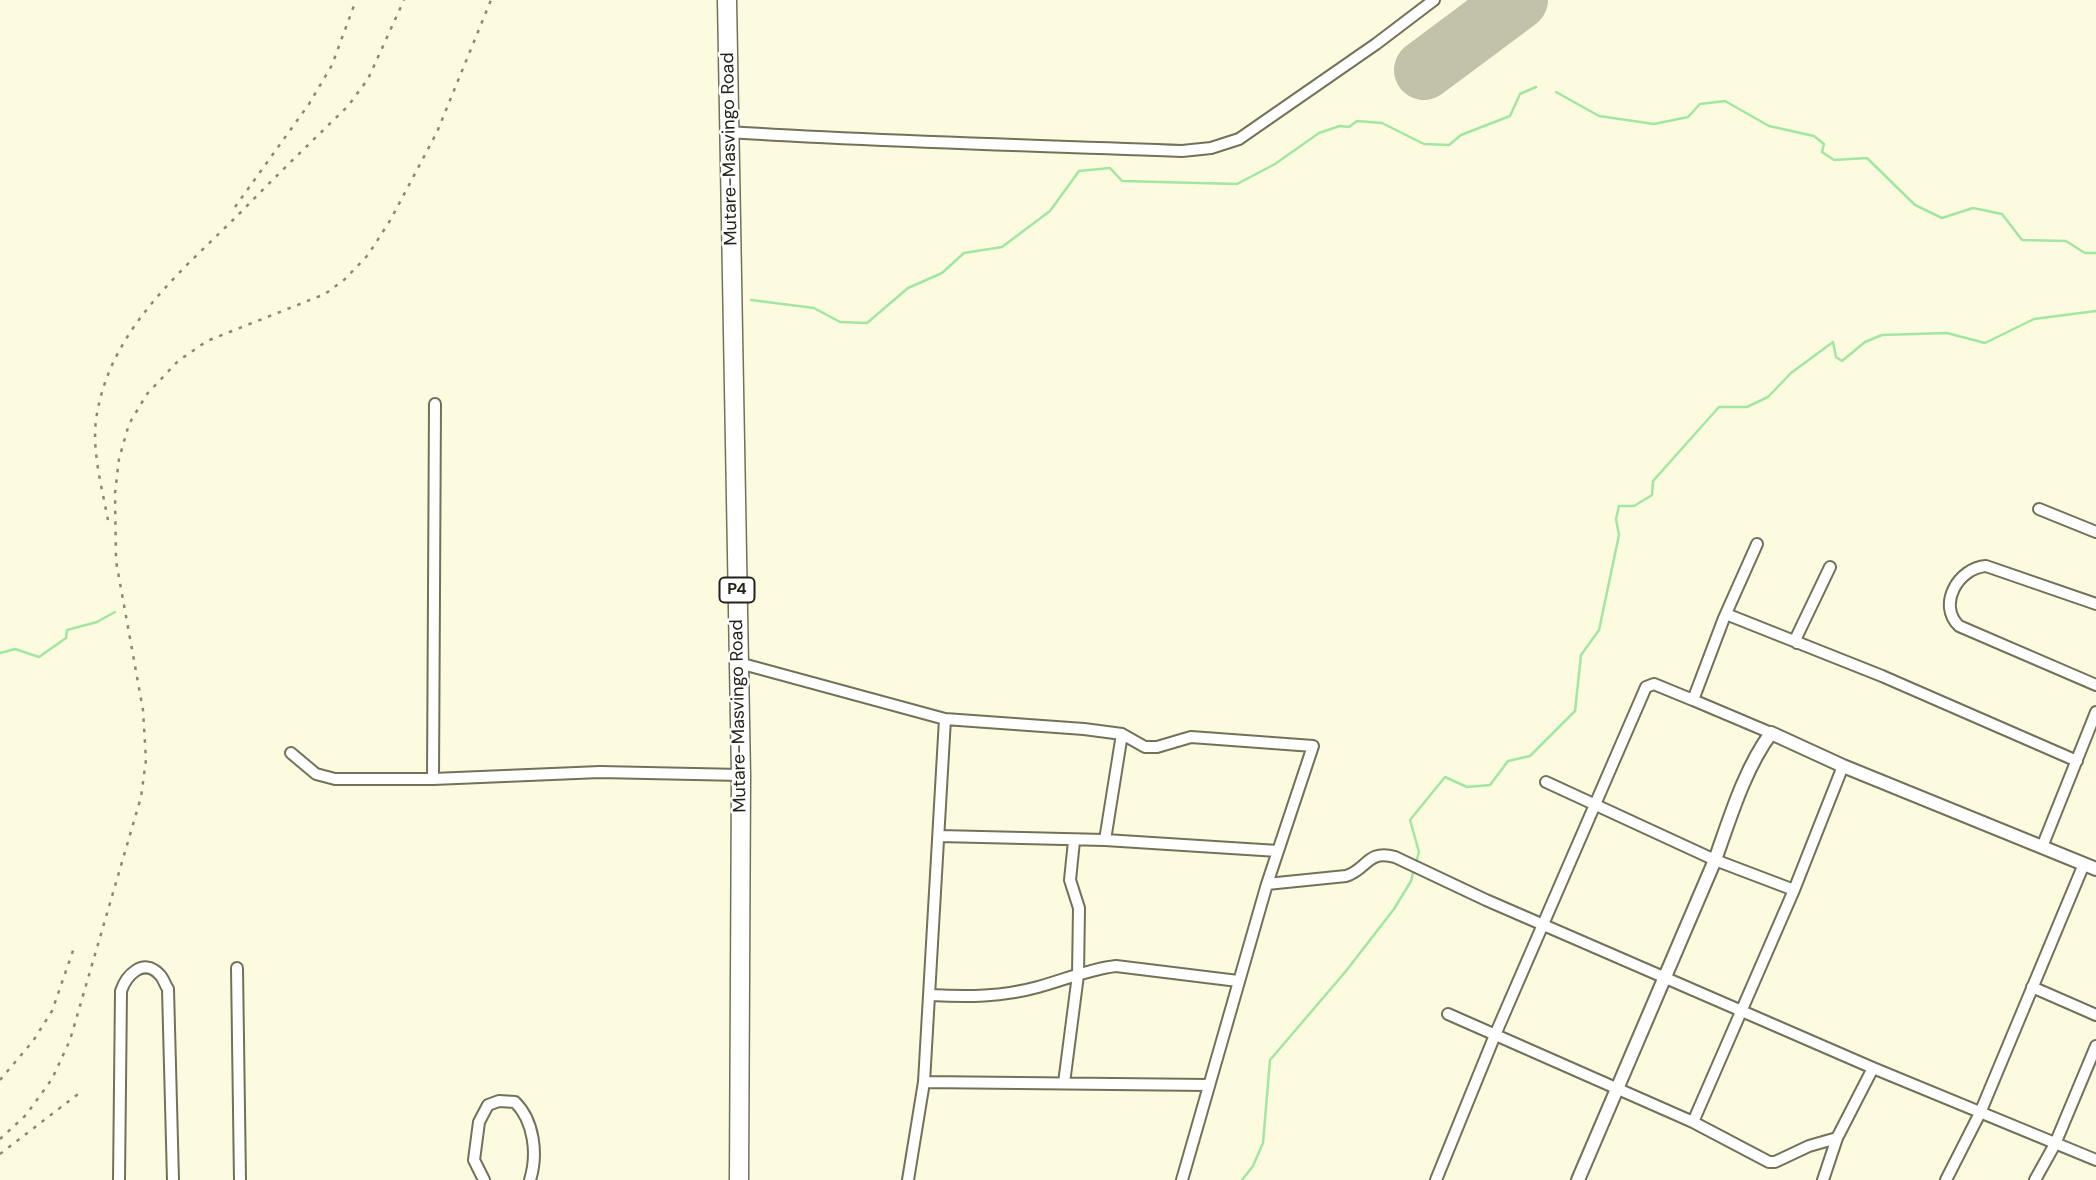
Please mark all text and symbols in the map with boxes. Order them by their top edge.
street label: Mutare-Masvingo Road [718,52,742,246]
road number: P4 [720,578,754,603]
street label: Mutare-Masvingo Road [727,619,751,813]

